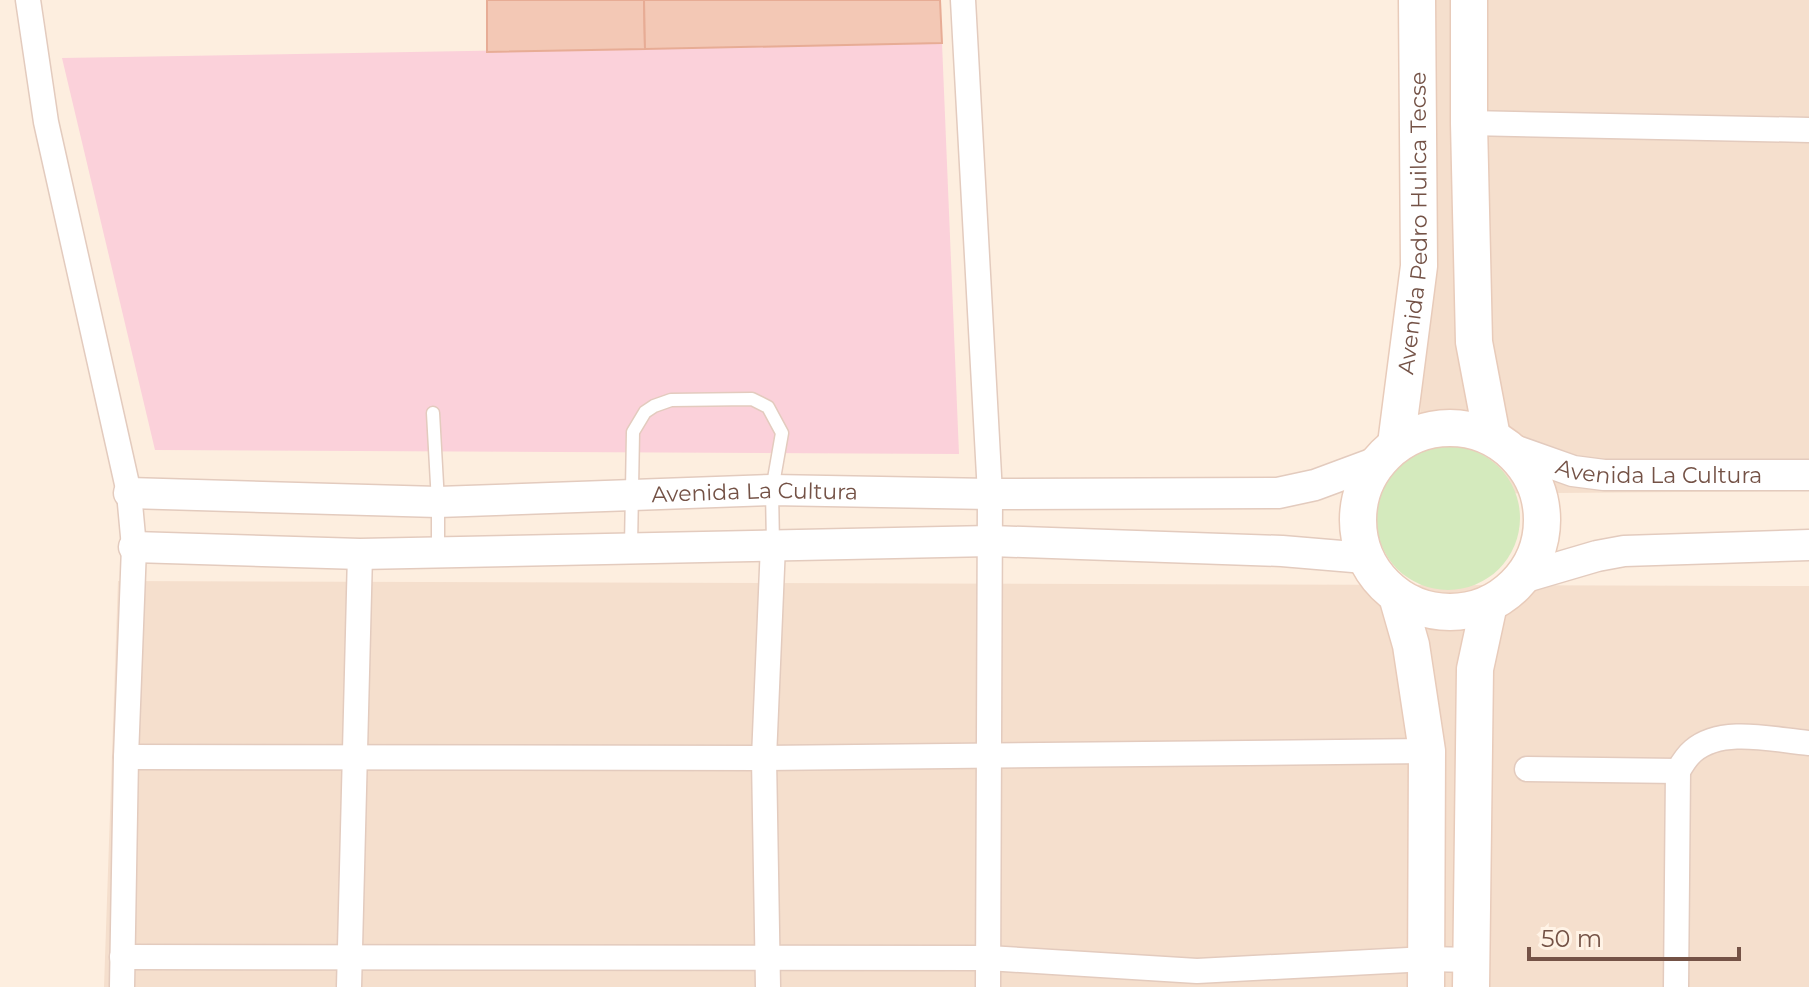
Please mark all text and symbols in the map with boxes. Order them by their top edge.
street label: Avenida Pedro Huilca Tecse [1392,72,1433,376]
street label: Avenida La Cultura [1552,453,1762,489]
street label: Avenida La Cultura [651,476,858,508]
scale bar [1529,911,1739,961]
text: 50 m [1541,924,1602,953]

